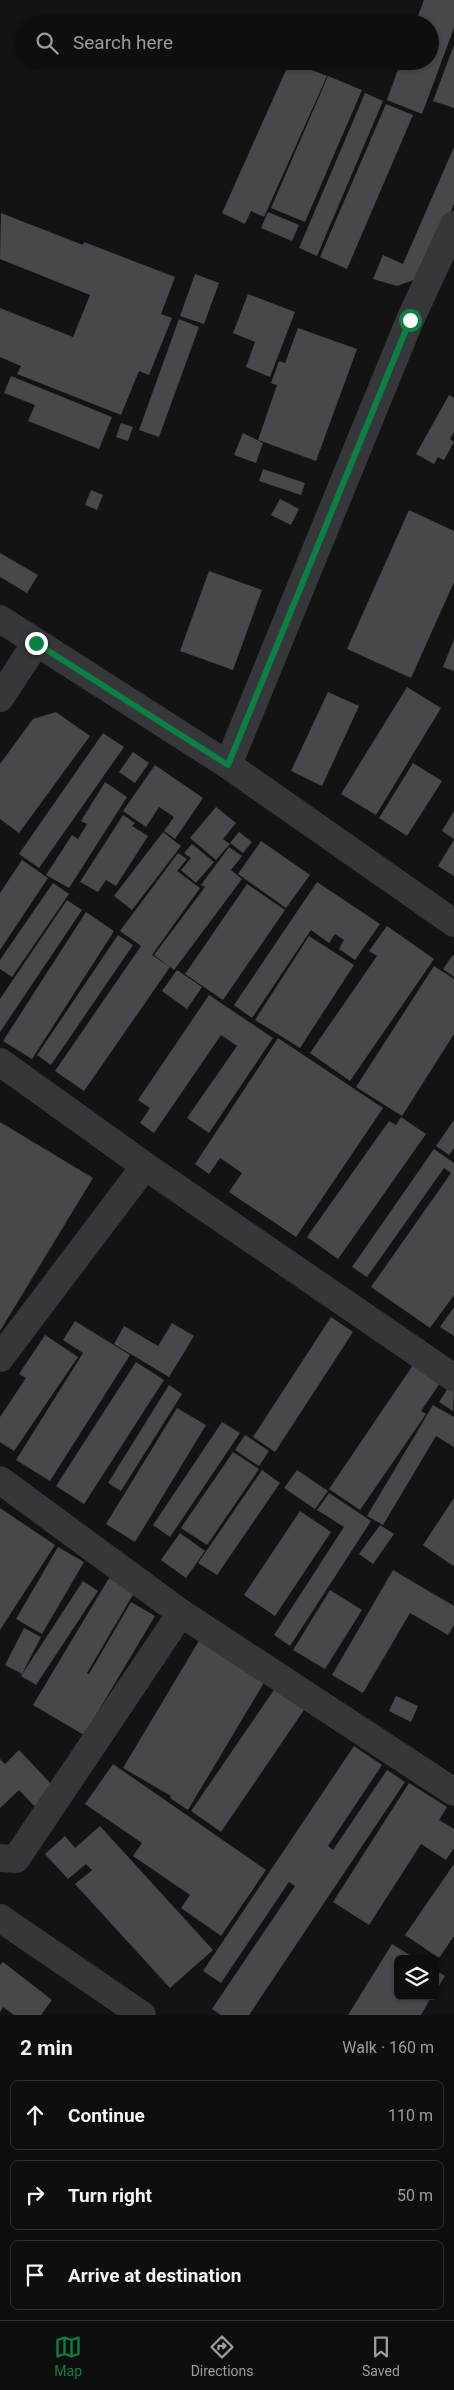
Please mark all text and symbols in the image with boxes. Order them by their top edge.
search box [15,15,439,70]
icon: search [33,29,61,57]
text: Search here [73,31,173,54]
route start [399,309,422,332]
route end [25,632,48,655]
map controls [394,1955,439,2000]
button: layers [394,1955,439,2000]
text: 2 min [20,2036,73,2060]
text: Walk · 160 m [342,2038,434,2057]
icon: ahead [21,2101,49,2129]
text: Continue [68,2104,145,2127]
text: 110 m [388,2106,433,2125]
icon: right [21,2181,49,2209]
text: Turn right [68,2184,152,2207]
text: 50 m [397,2186,433,2205]
icon: arrive [21,2261,49,2289]
text: Arrive at destination [68,2264,241,2287]
tab: Map [54,2333,82,2379]
tab: Directions [191,2333,254,2379]
tab: Saved [362,2333,400,2379]

